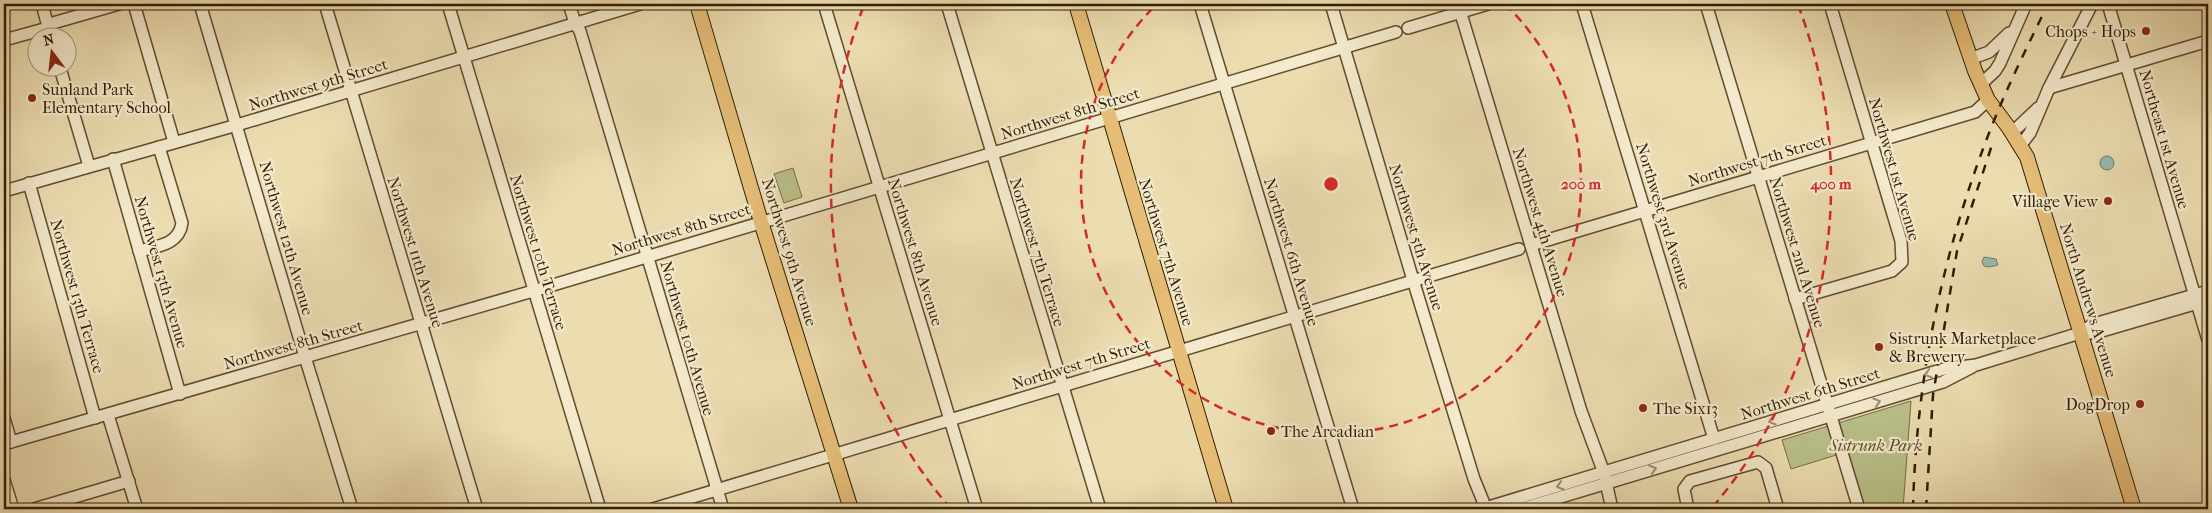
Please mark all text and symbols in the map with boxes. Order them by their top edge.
place label: Chops + Hops [2045,22,2136,41]
marker: Chops + Hops [2140,25,2152,37]
north arrow [28,28,78,78]
text: N [41,30,56,50]
street label: Northwest 9th Street [246,54,390,115]
street label: Northeast 1st Avenue [2136,67,2194,211]
place label: Sunland Park Elementary School [42,80,171,117]
street label: Northwest 8th Street [998,83,1142,144]
marker: Sunland Park Elementary School [26,92,38,104]
street label: Northwest 1st Avenue [1865,95,1924,243]
street label: Northwest 7th Street [1686,130,1829,191]
street label: Northwest 3rd Avenue [1632,140,1695,292]
street label: Northwest 4th Avenue [1509,145,1572,299]
street label: Northwest 12th Avenue [255,159,318,317]
street label: Northwest 5th Avenue [1385,162,1448,313]
street label: Northwest 10th Terrace [506,172,571,332]
street label: Northwest 11th Avenue [384,174,448,330]
street label: Northwest 2nd Avenue [1766,174,1830,330]
street label: Northwest 7th Terrace [1006,175,1069,329]
centre of rings [1322,175,1340,193]
text: 200 m [1561,175,1601,193]
text: 400 m [1809,175,1852,193]
street label: Northwest 9th Avenue [758,176,821,329]
street label: Northwest 8th Avenue [884,176,947,328]
street label: Northwest 7th Avenue [1135,176,1198,328]
street label: Northwest 6th Avenue [1260,176,1323,329]
place label: Village View [2011,192,2099,211]
street label: Northwest 13th Avenue [131,194,192,351]
marker: Village View [2102,195,2114,207]
street label: Northwest 8th Street [609,199,753,260]
street label: Northwest 13th Terrace [46,217,109,375]
street label: North Andrews Avenue [2056,221,2121,380]
street label: Northwest 10th Avenue [656,259,719,418]
street label: Northwest 8th Street [221,315,365,373]
place label: Sistrunk Marketplace & Brewery [1889,329,2036,366]
street label: Northwest 7th Street [1010,333,1153,394]
marker: Sistrunk Marketplace & Brewery [1873,341,1885,353]
street label: Northwest 6th Street [1738,363,1882,424]
one-way arrow [1924,369,1933,379]
place label: DogDrop [2066,395,2130,414]
one-way arrow [1872,398,1881,408]
marker: DogDrop [2134,398,2146,410]
place label: The Six13 [1653,399,1718,418]
marker: The Six13 [1637,402,1649,414]
one-way arrow [1769,416,1777,426]
place label: The Arcadian [1281,422,1375,441]
marker: The Arcadian [1265,425,1277,437]
park label: Sistrunk Park [1828,436,1923,455]
one-way arrow [1649,465,1657,475]
one-way arrow [1556,480,1564,491]

